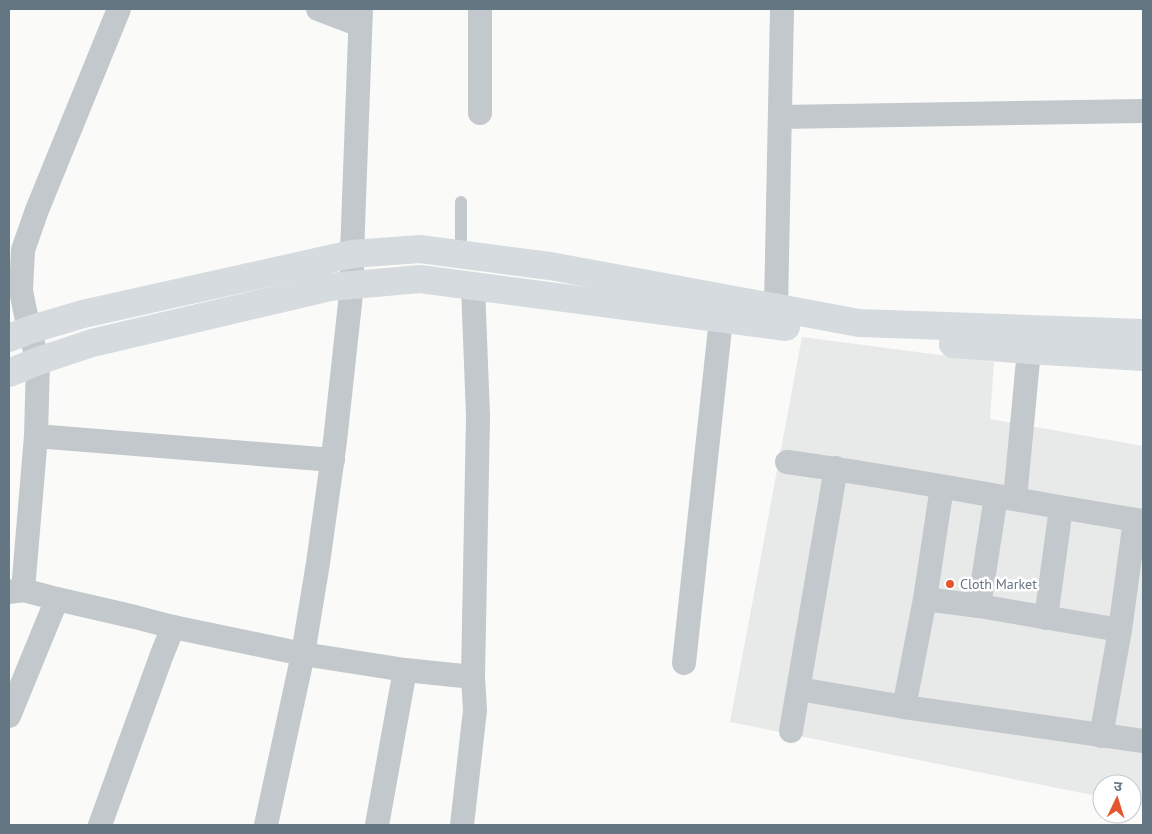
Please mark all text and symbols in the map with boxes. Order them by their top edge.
place label: Cloth Market [960,575,1037,593]
marker: Cloth Market [944,578,956,590]
north arrow [1092,774,1142,824]
text: उ [1113,777,1123,795]

